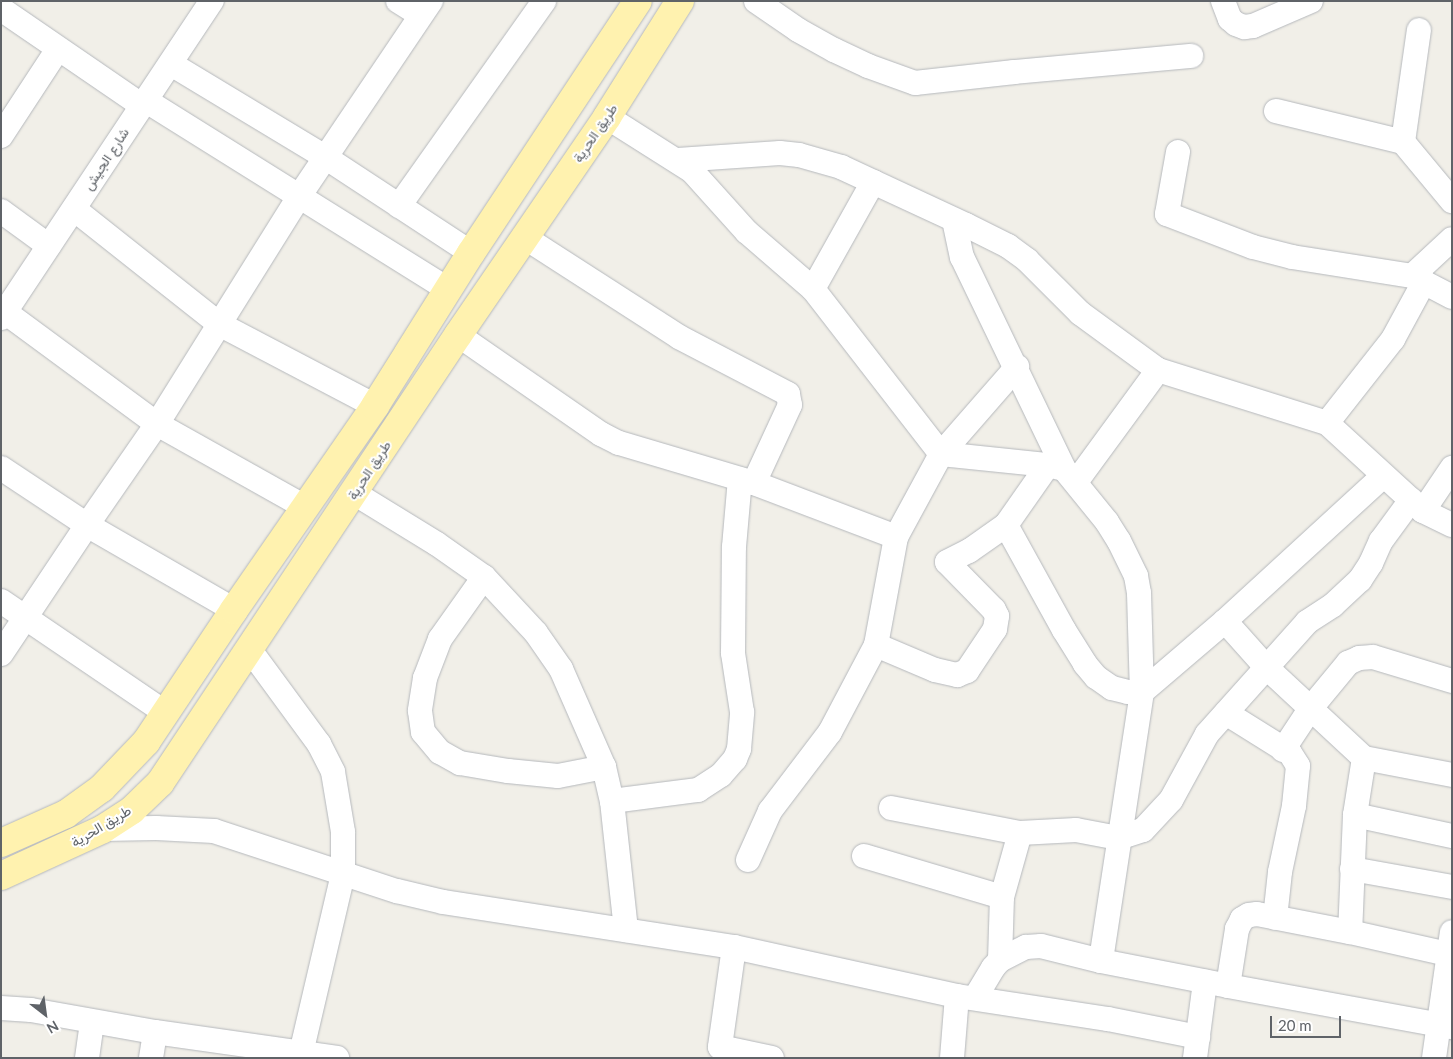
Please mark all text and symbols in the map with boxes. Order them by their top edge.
street label: طريق الحرية [569,100,621,166]
street label: شارع الجيش [80,125,132,193]
street label: طريق الحرية [344,437,394,503]
street label: طريق الحرية [68,802,134,850]
north arrow [20,989,70,1039]
scale bar [1273,1006,1344,1038]
text: 20 m [1278,1016,1312,1034]
text: N [44,1017,62,1037]

